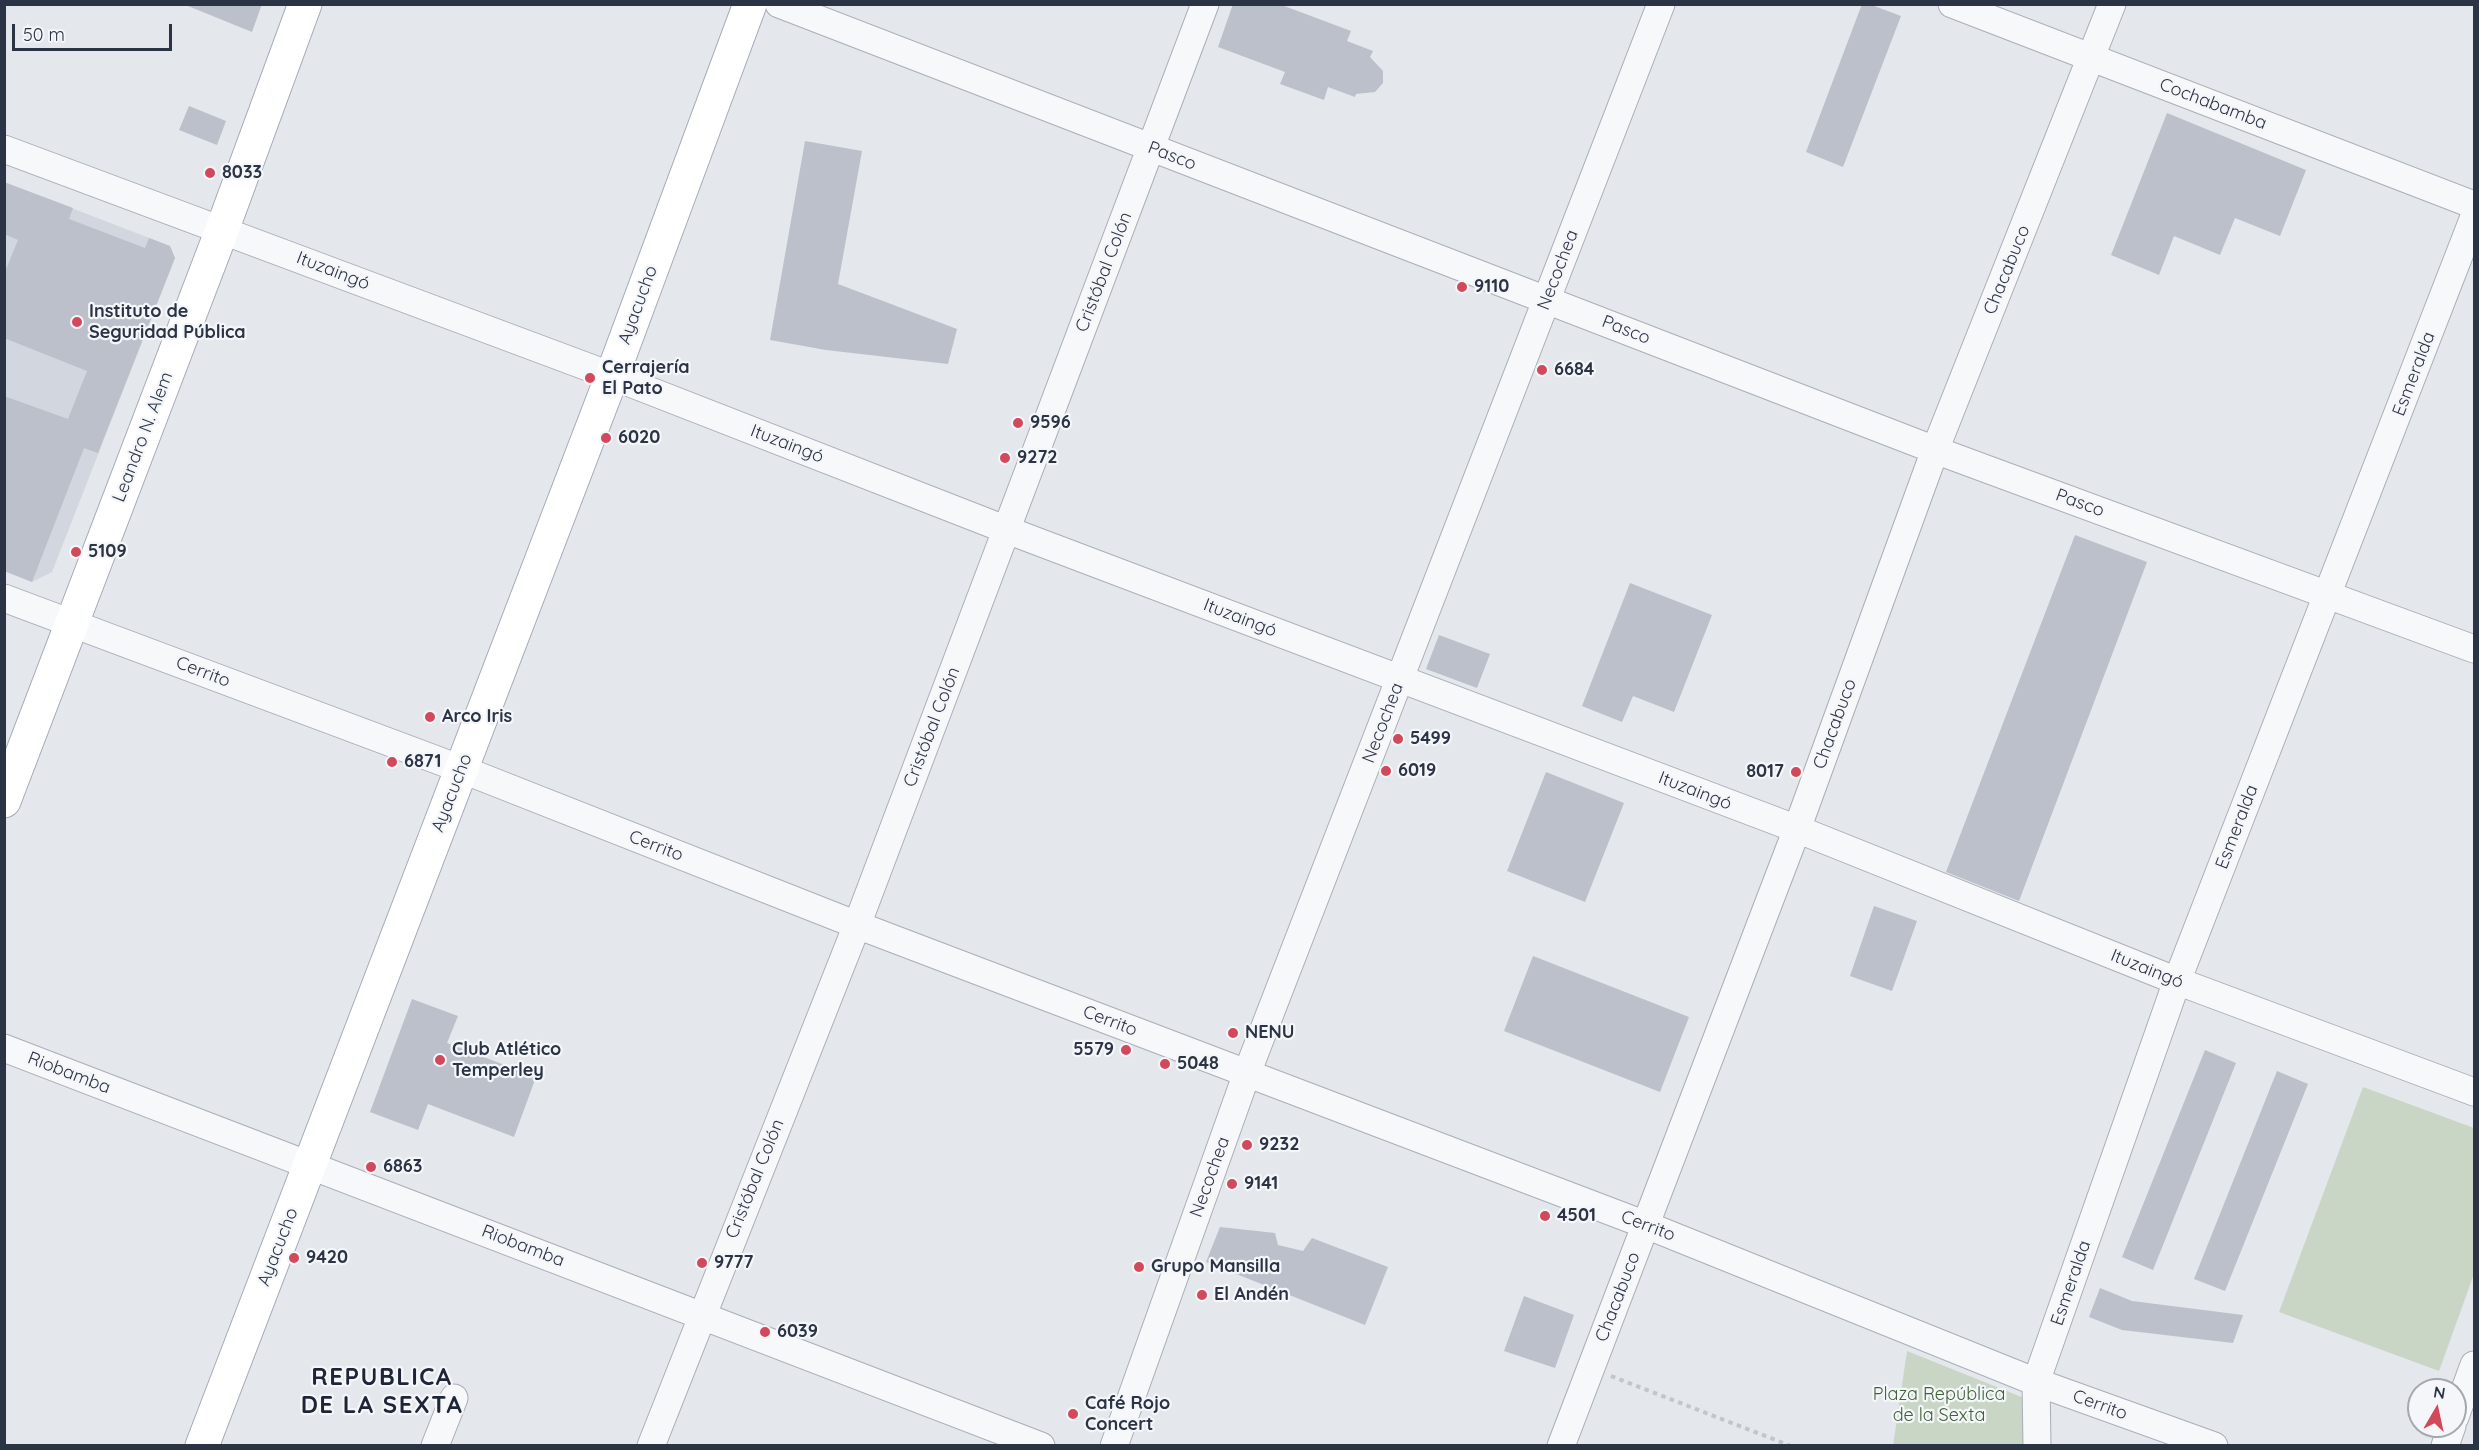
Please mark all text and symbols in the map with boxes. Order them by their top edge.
scale bar [15,12,176,50]
text: 50 m [23,23,65,46]
street label: Cochabamba [2156,74,2270,134]
street label: Pasco [1145,137,1199,175]
place label: 8033 [222,162,262,184]
marker: 8033 [203,166,217,180]
street label: Cristóbal Colón [1071,209,1137,335]
street label: Chacabuco [1979,222,2035,318]
street label: Necochea [1533,227,1583,313]
street label: Ituzaingó [293,247,373,295]
street label: Ayacucho [614,263,662,347]
place label: 9110 [1474,276,1509,298]
marker: 9110 [1455,280,1469,294]
place label: Instituto de Seguridad Pública [89,301,246,344]
street label: Pasco [1599,311,1653,349]
marker: Instituto de Seguridad Pública [70,315,84,329]
street label: Esmeralda [2388,329,2440,419]
place label: Cerrajería El Pato [602,357,690,400]
place label: 6684 [1554,359,1594,381]
marker: 6684 [1535,363,1549,377]
street label: Leandro N. Alem [108,369,178,505]
marker: Cerrajería El Pato [583,371,597,385]
place label: 9596 [1030,412,1071,434]
marker: 9596 [1011,416,1025,430]
street label: Ituzaingó [747,420,827,468]
place label: 6020 [618,427,660,449]
marker: 6020 [599,431,613,445]
place label: 9272 [1017,447,1058,469]
marker: 9272 [998,451,1012,465]
street label: Pasco [2053,484,2107,522]
place label: 5109 [88,541,127,563]
marker: 5109 [69,545,83,559]
street label: Ituzaingó [1200,594,1280,642]
street label: Cerrito [173,652,233,692]
street label: Cristóbal Colón [899,664,965,790]
street label: Chacabuco [1809,676,1861,772]
street label: Necochea [1358,680,1408,766]
place label: Arco Iris [442,706,512,728]
marker: Arco Iris [423,710,437,724]
place label: 5499 [1410,728,1451,750]
marker: 5499 [1391,732,1405,746]
place label: 6871 [404,751,441,773]
street label: Ayacucho [427,751,477,835]
marker: 6871 [385,755,399,769]
place label: 6019 [1398,760,1436,782]
place label: 8017 [1746,761,1784,783]
marker: 6019 [1379,764,1393,778]
marker: 8017 [1789,765,1803,779]
street label: Ituzaingó [1655,767,1735,815]
street label: Esmeralda [2211,782,2263,872]
street label: Cerrito [626,826,686,866]
street label: Ituzaingó [2107,945,2187,993]
street label: Cerrito [1080,1001,1140,1041]
place label: NENU [1245,1022,1294,1044]
marker: NENU [1226,1026,1240,1040]
place label: Club Atlético Temperley [452,1039,561,1082]
place label: 5579 [1073,1039,1114,1061]
marker: 5579 [1119,1043,1133,1057]
street label: Riobamba [25,1047,113,1099]
marker: Club Atlético Temperley [433,1053,447,1067]
place label: 5048 [1177,1053,1219,1075]
marker: 5048 [1158,1057,1172,1071]
street label: Cristóbal Colón [721,1116,789,1242]
street label: Necochea [1185,1134,1235,1220]
place label: 9232 [1259,1134,1299,1156]
marker: 9232 [1240,1138,1254,1152]
place label: 6863 [383,1156,422,1178]
marker: 6863 [364,1160,378,1174]
place label: 9141 [1244,1173,1278,1195]
marker: 9141 [1225,1177,1239,1191]
street label: Ayacucho [253,1205,303,1289]
place label: 4501 [1557,1205,1596,1227]
street label: Cerrito [1618,1206,1678,1246]
marker: 4501 [1538,1209,1552,1223]
street label: Riobamba [479,1220,567,1272]
street label: Esmeralda [2046,1238,2096,1328]
place label: 9420 [306,1247,348,1269]
street label: Chacabuco [1591,1249,1645,1345]
marker: 9420 [287,1251,301,1265]
place label: 9777 [714,1252,753,1274]
marker: 9777 [695,1256,709,1270]
place label: Grupo Mansilla [1151,1256,1280,1278]
marker: Grupo Mansilla [1132,1260,1146,1274]
place label: El Andén [1214,1284,1289,1306]
marker: El Andén [1195,1288,1209,1302]
place label: 6039 [777,1321,818,1343]
marker: 6039 [758,1325,772,1339]
district label: REPUBLICA DE LA SEXTA [301,1364,463,1420]
north arrow [2407,1378,2467,1438]
text: N [2432,1381,2447,1403]
park label: Plaza República de la Sexta [1873,1384,2005,1426]
street label: Cerrito [2070,1385,2130,1425]
place label: Café Rojo Concert [1085,1393,1170,1436]
marker: Café Rojo Concert [1066,1407,1080,1421]

